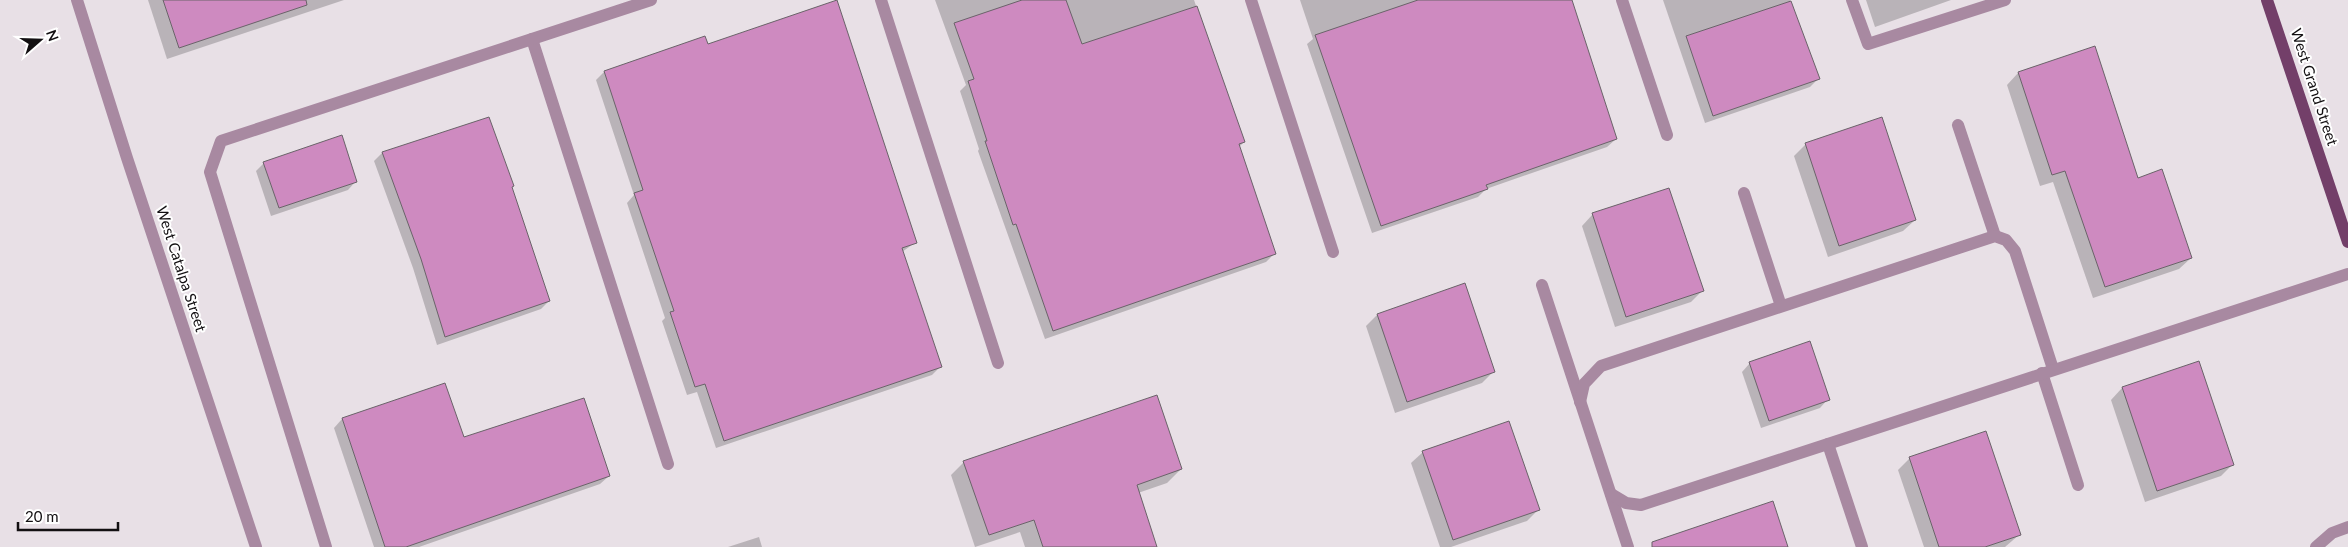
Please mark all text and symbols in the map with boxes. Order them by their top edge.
north arrow [15,15,65,65]
street label: West Grand Street [2288,26,2343,148]
text: N [43,27,63,43]
street label: West Catalpa Street [153,203,211,334]
scale bar [18,500,118,532]
text: 20 m [25,507,59,525]

